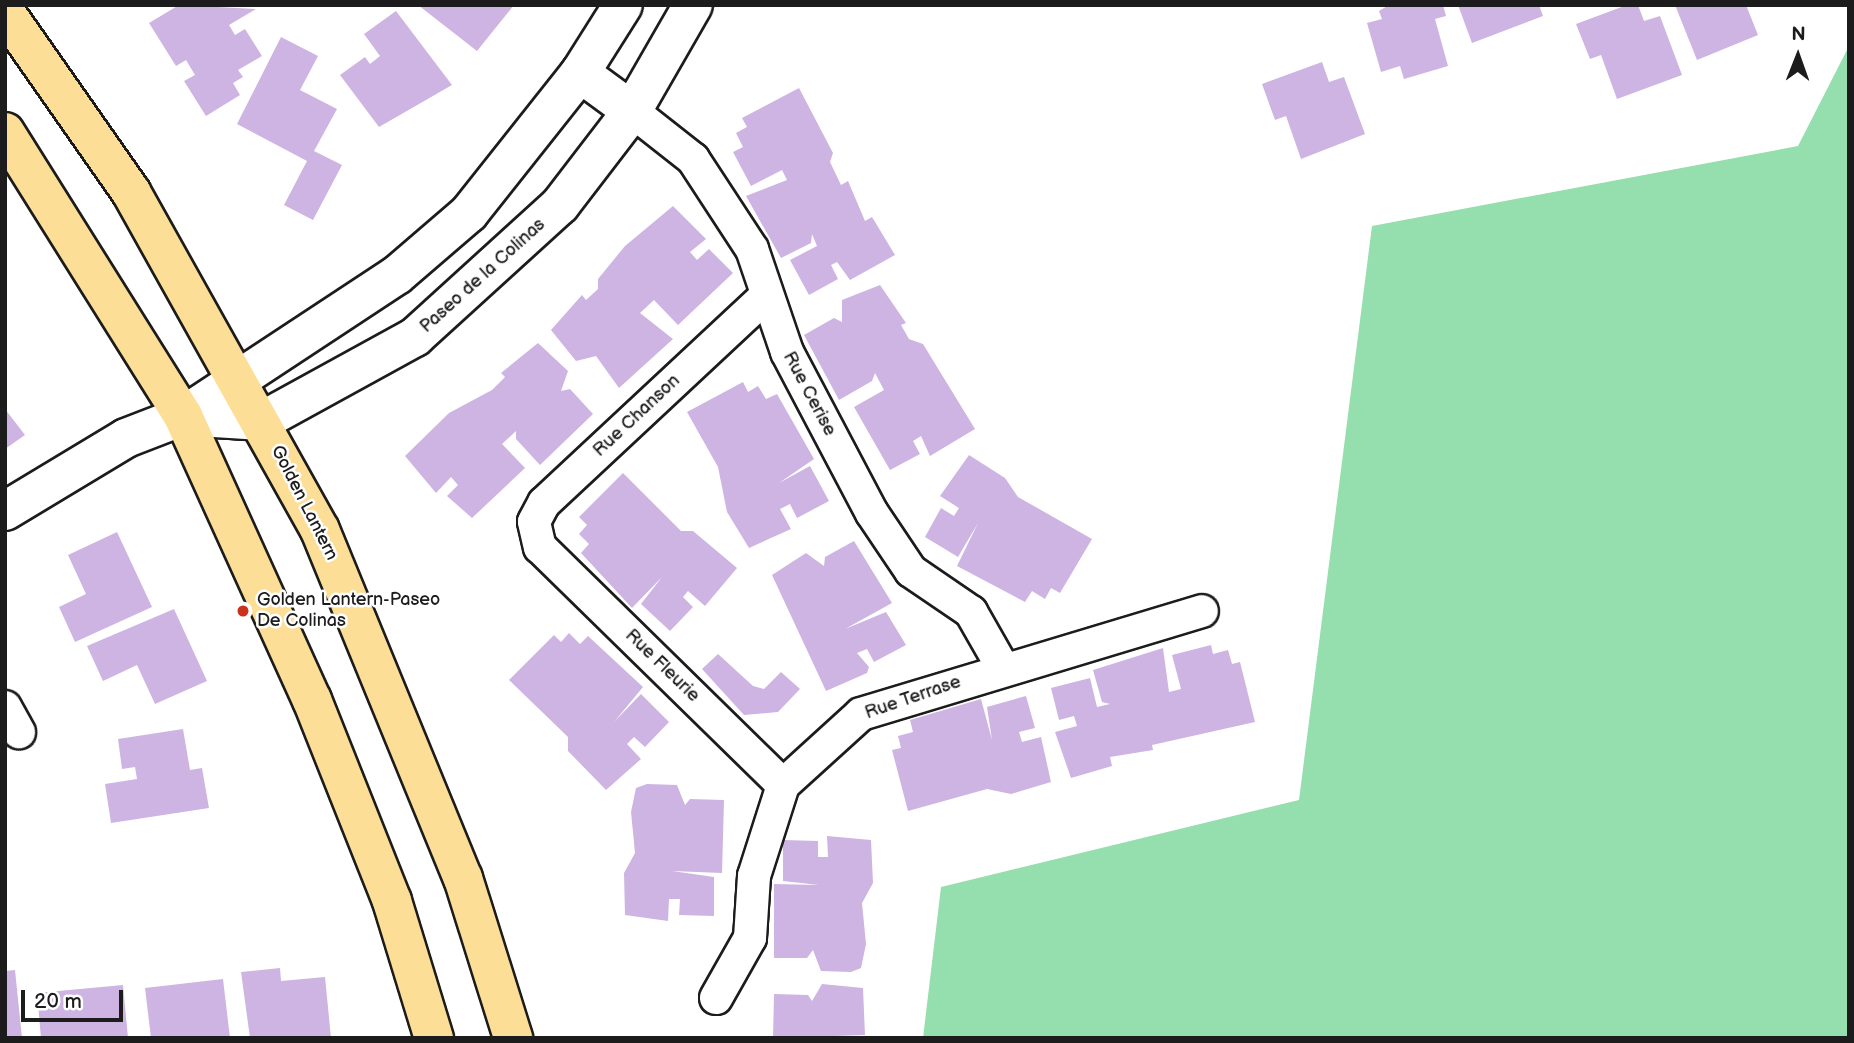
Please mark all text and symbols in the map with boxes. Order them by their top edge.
north arrow [1763,21,1833,91]
text: N [1791,23,1806,46]
street label: Paseo de la Colinas [416,214,550,338]
street label: Rue Cerise [778,348,840,440]
street label: Rue Chanson [589,370,685,462]
street label: Golden Lantern [266,442,342,564]
place label: Golden Lantern-Paseo De Colinas [257,590,440,632]
marker: Golden Lantern-Paseo De Colinas [235,603,251,619]
street label: Rue Fleurie [620,625,704,707]
street label: Rue Terrase [862,671,964,725]
scale bar [24,976,126,1020]
text: 20 m [34,989,82,1014]

